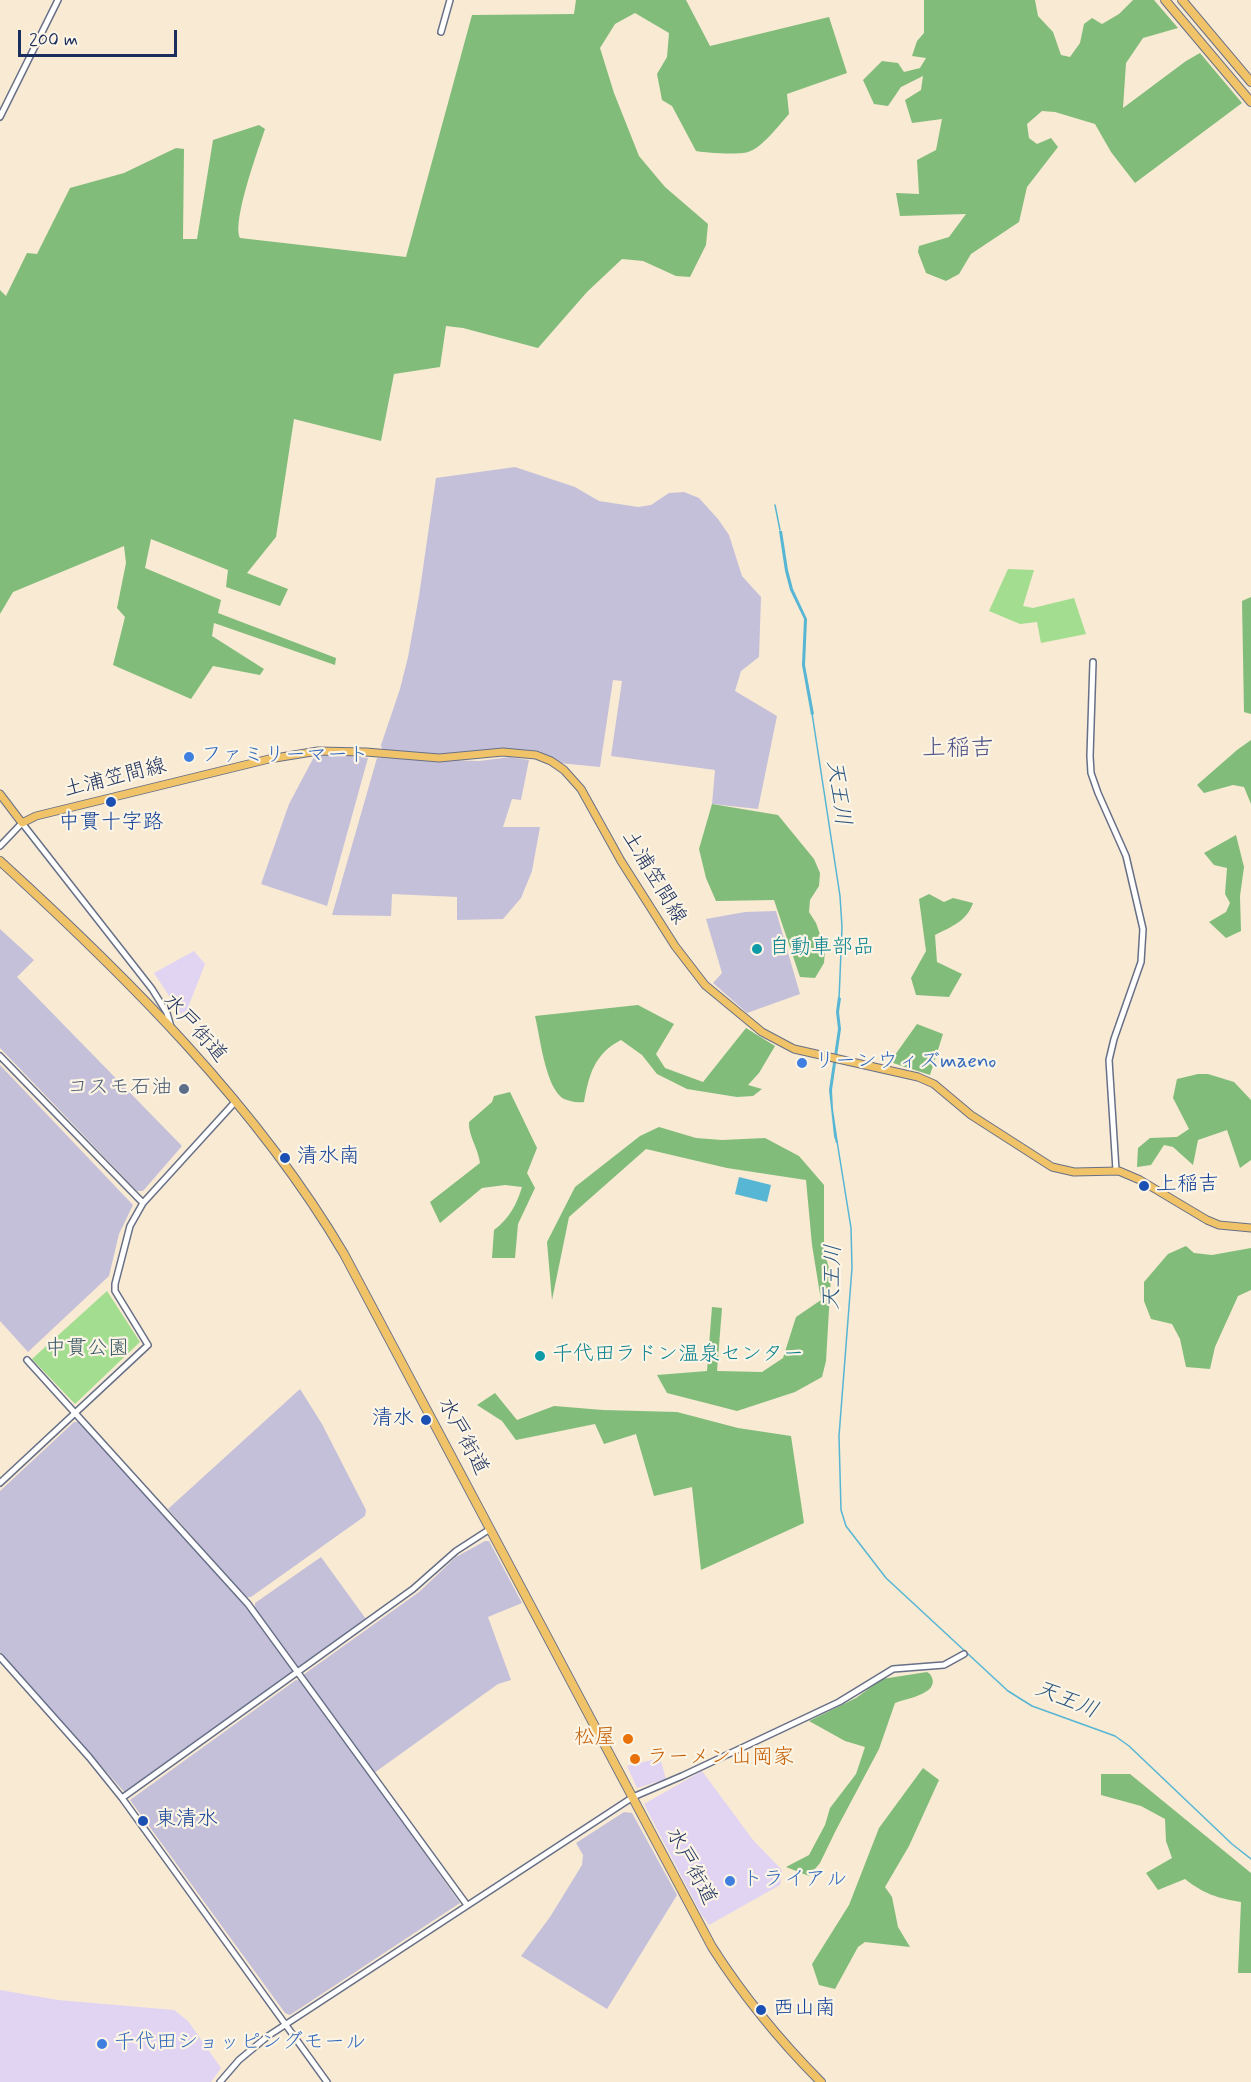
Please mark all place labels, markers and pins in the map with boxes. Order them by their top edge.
place label: ファミリーマート [201,744,369,770]
marker: ファミリーマート [182,750,196,764]
marker: 中貫十字路 [104,795,118,809]
place label: 中貫十字路 [59,811,163,837]
place label: 自動車部品 [769,936,874,962]
marker: 自動車部品 [750,942,764,956]
place label: リーンウィズmaeno [814,1050,996,1076]
marker: リーンウィズmaeno [795,1056,809,1070]
place label: コスモ石油 [67,1076,172,1102]
marker: コスモ石油 [177,1082,191,1096]
place label: 清水南 [297,1145,360,1171]
marker: 清水南 [278,1151,292,1165]
place label: 上稲吉 [1156,1173,1219,1199]
marker: 上稲吉 [1137,1179,1151,1193]
place label: 千代田ラドン温泉センター [552,1343,804,1369]
marker: 千代田ラドン温泉センター [533,1349,547,1363]
place label: 清水 [372,1407,414,1433]
marker: 清水 [419,1413,433,1427]
place label: 松屋 [574,1726,616,1752]
marker: 松屋 [621,1732,635,1746]
place label: ラーメン山岡家 [647,1746,794,1772]
marker: ラーメン山岡家 [628,1752,642,1766]
place label: 東清水 [155,1808,218,1834]
marker: 東清水 [136,1814,150,1828]
place label: トライアル [742,1868,847,1894]
marker: トライアル [723,1874,737,1888]
place label: 西山南 [773,1997,836,2023]
marker: 西山南 [754,2003,768,2017]
place label: 千代田ショッピングモール [114,2031,366,2057]
marker: 千代田ショッピングモール [95,2037,109,2051]

